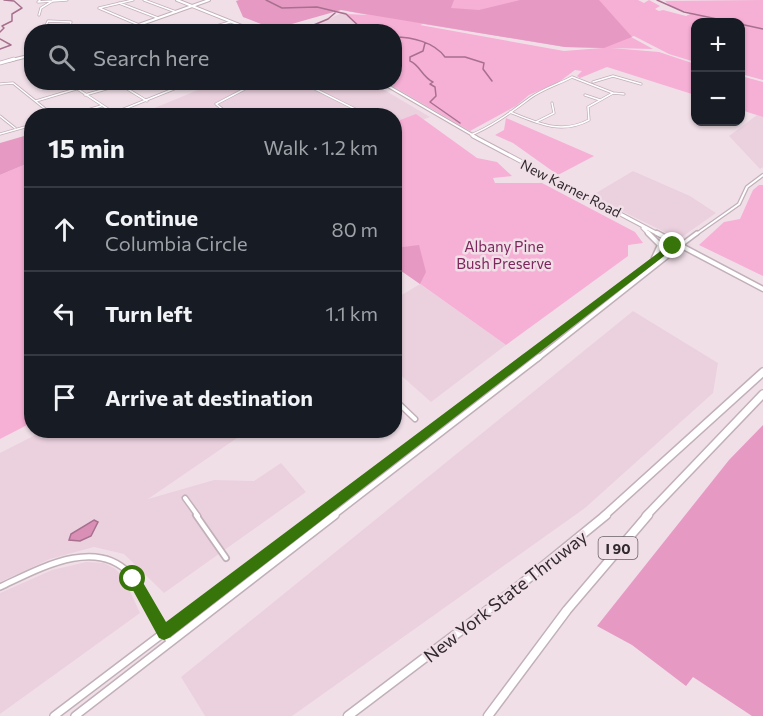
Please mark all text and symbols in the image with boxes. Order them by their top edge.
map controls [691,18,745,126]
button: + [691,18,745,72]
search box [24,24,402,90]
icon: search [45,41,78,74]
text: Search here [93,44,209,71]
button: − [691,72,745,126]
text: 15 min [48,132,125,163]
text: Walk · 1.2 km [263,135,378,159]
street label: New Karner Road [518,155,624,221]
text: Continue [105,204,198,231]
icon: ahead [48,213,81,246]
text: 80 m [332,217,378,241]
text: Columbia Circle [105,231,248,255]
route end [659,232,685,258]
park label: Albany Pine Bush Preserve [456,237,552,272]
icon: left [48,297,81,330]
text: Turn left [105,300,192,327]
text: 1.1 km [326,301,378,325]
icon: arrive [48,381,81,414]
text: Arrive at destination [105,384,313,411]
street label: New York State Thruway [419,525,591,667]
road number: I 90 [598,537,638,559]
route start [119,565,145,591]

